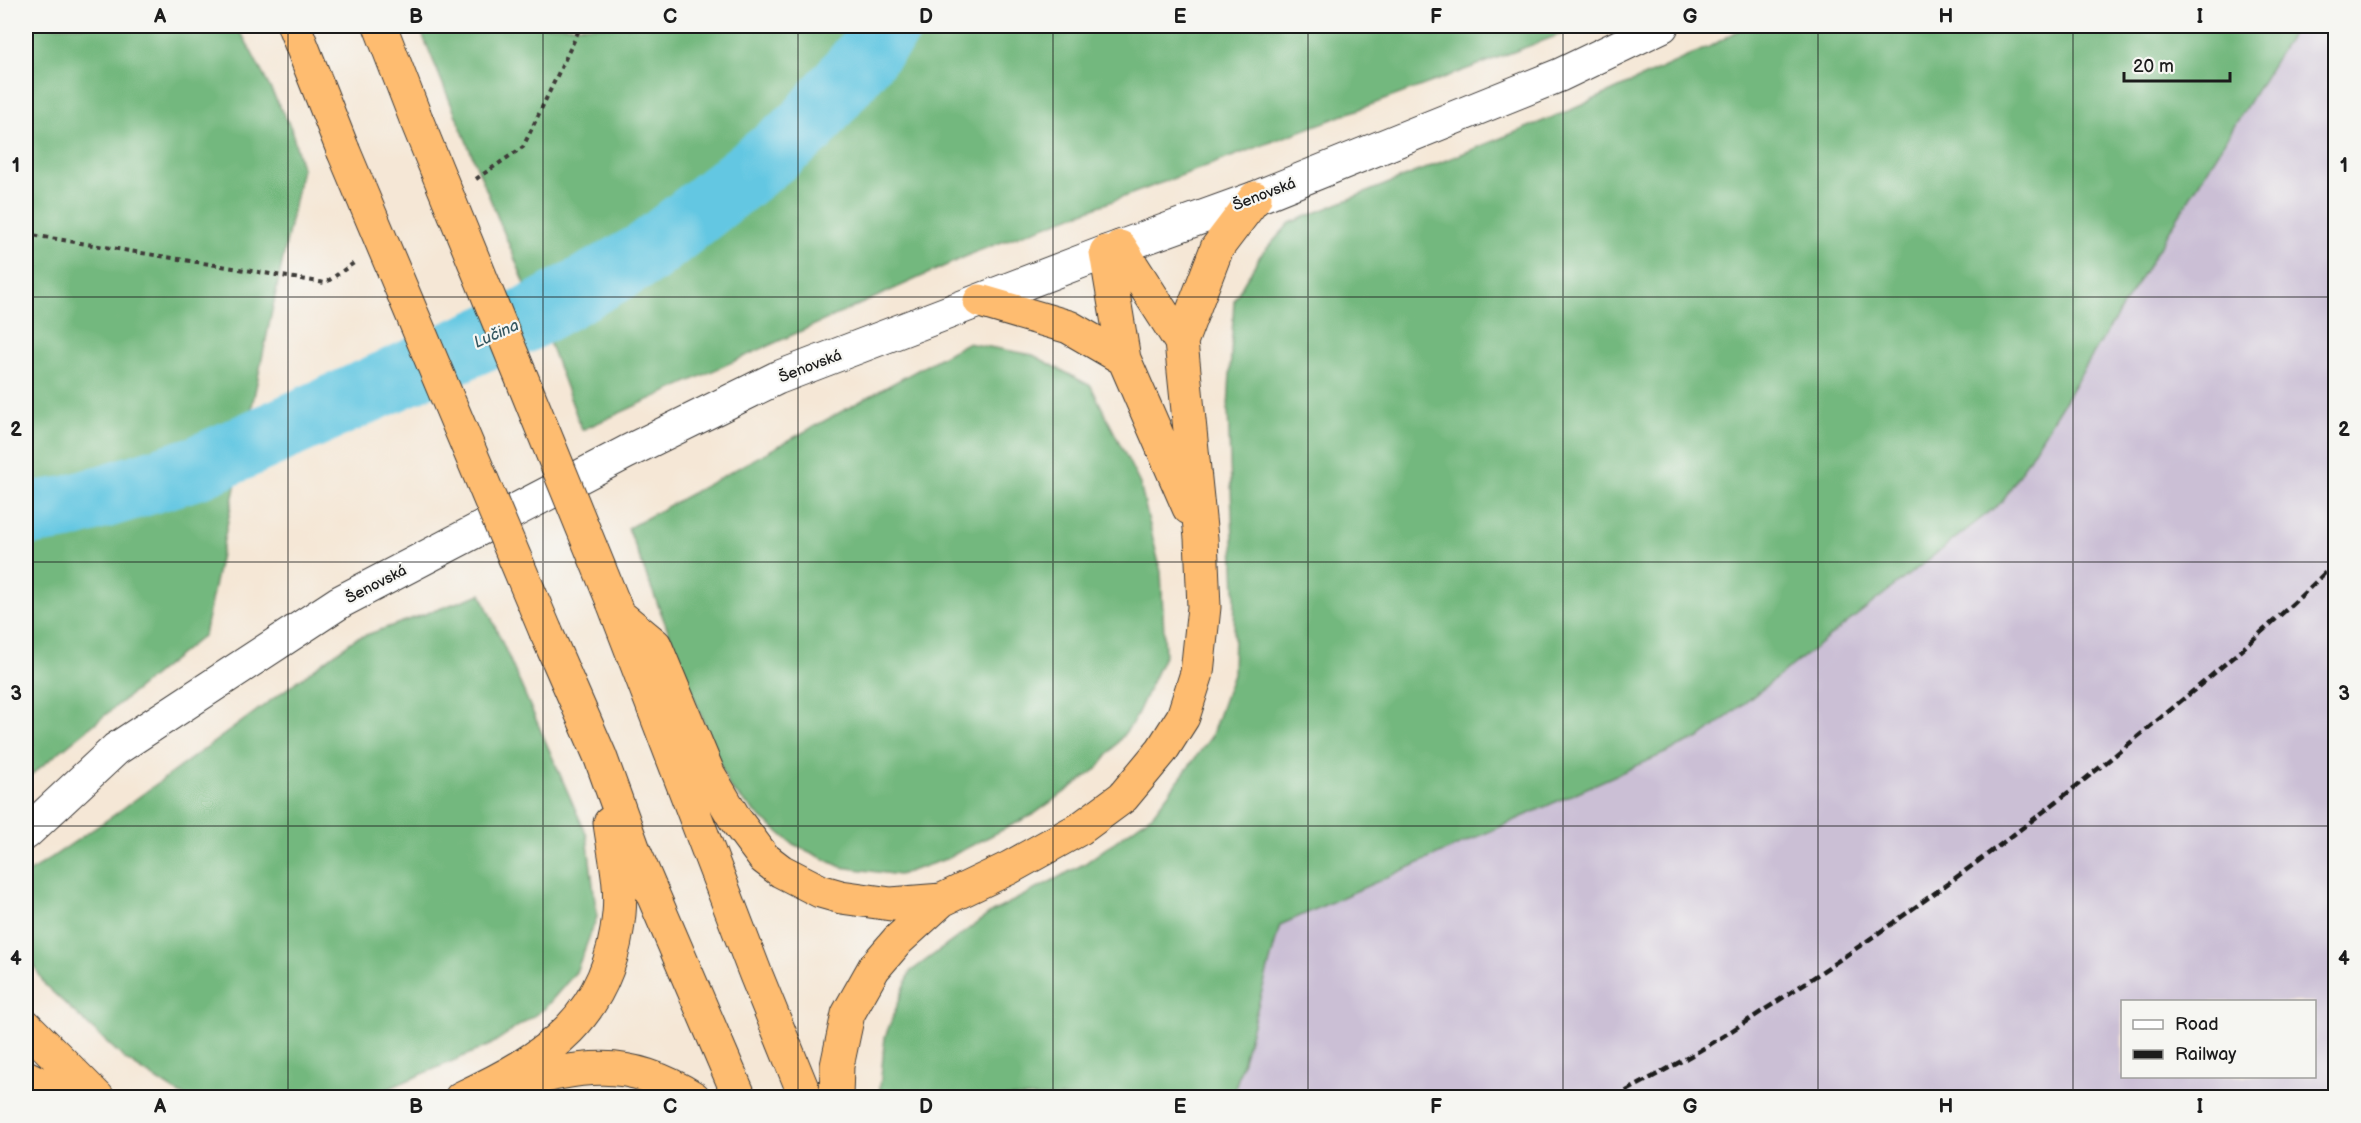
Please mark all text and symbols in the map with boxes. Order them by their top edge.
text: A [153,5,167,29]
text: B [409,5,423,29]
text: C [663,5,677,29]
text: D [919,5,933,29]
text: E [1174,5,1187,29]
text: F [1430,5,1442,29]
text: G [1683,5,1698,29]
text: H [1939,5,1953,29]
text: I [2197,5,2203,29]
scale bar [2124,45,2230,83]
text: 20 m [2133,56,2174,77]
text: 1 [12,154,20,178]
text: 1 [2340,154,2348,178]
street label: Šenovská [1230,174,1298,215]
water label: Lučina [471,316,522,353]
street label: Šenovská [776,346,844,387]
text: 2 [10,418,22,442]
text: 2 [2338,418,2350,442]
street label: Šenovská [343,561,410,608]
text: 3 [10,682,22,706]
text: 3 [2338,682,2350,706]
text: 4 [10,947,22,971]
text: 4 [2338,947,2350,971]
legend [2121,1000,2316,1078]
text: Road [2175,1014,2219,1035]
text: Railway [2175,1044,2237,1065]
text: A [153,1095,167,1119]
text: B [409,1095,423,1119]
text: C [663,1095,677,1119]
text: D [919,1095,933,1119]
text: E [1174,1095,1187,1119]
text: F [1430,1095,1442,1119]
text: G [1683,1095,1698,1119]
text: H [1939,1095,1953,1119]
text: I [2197,1095,2203,1119]

